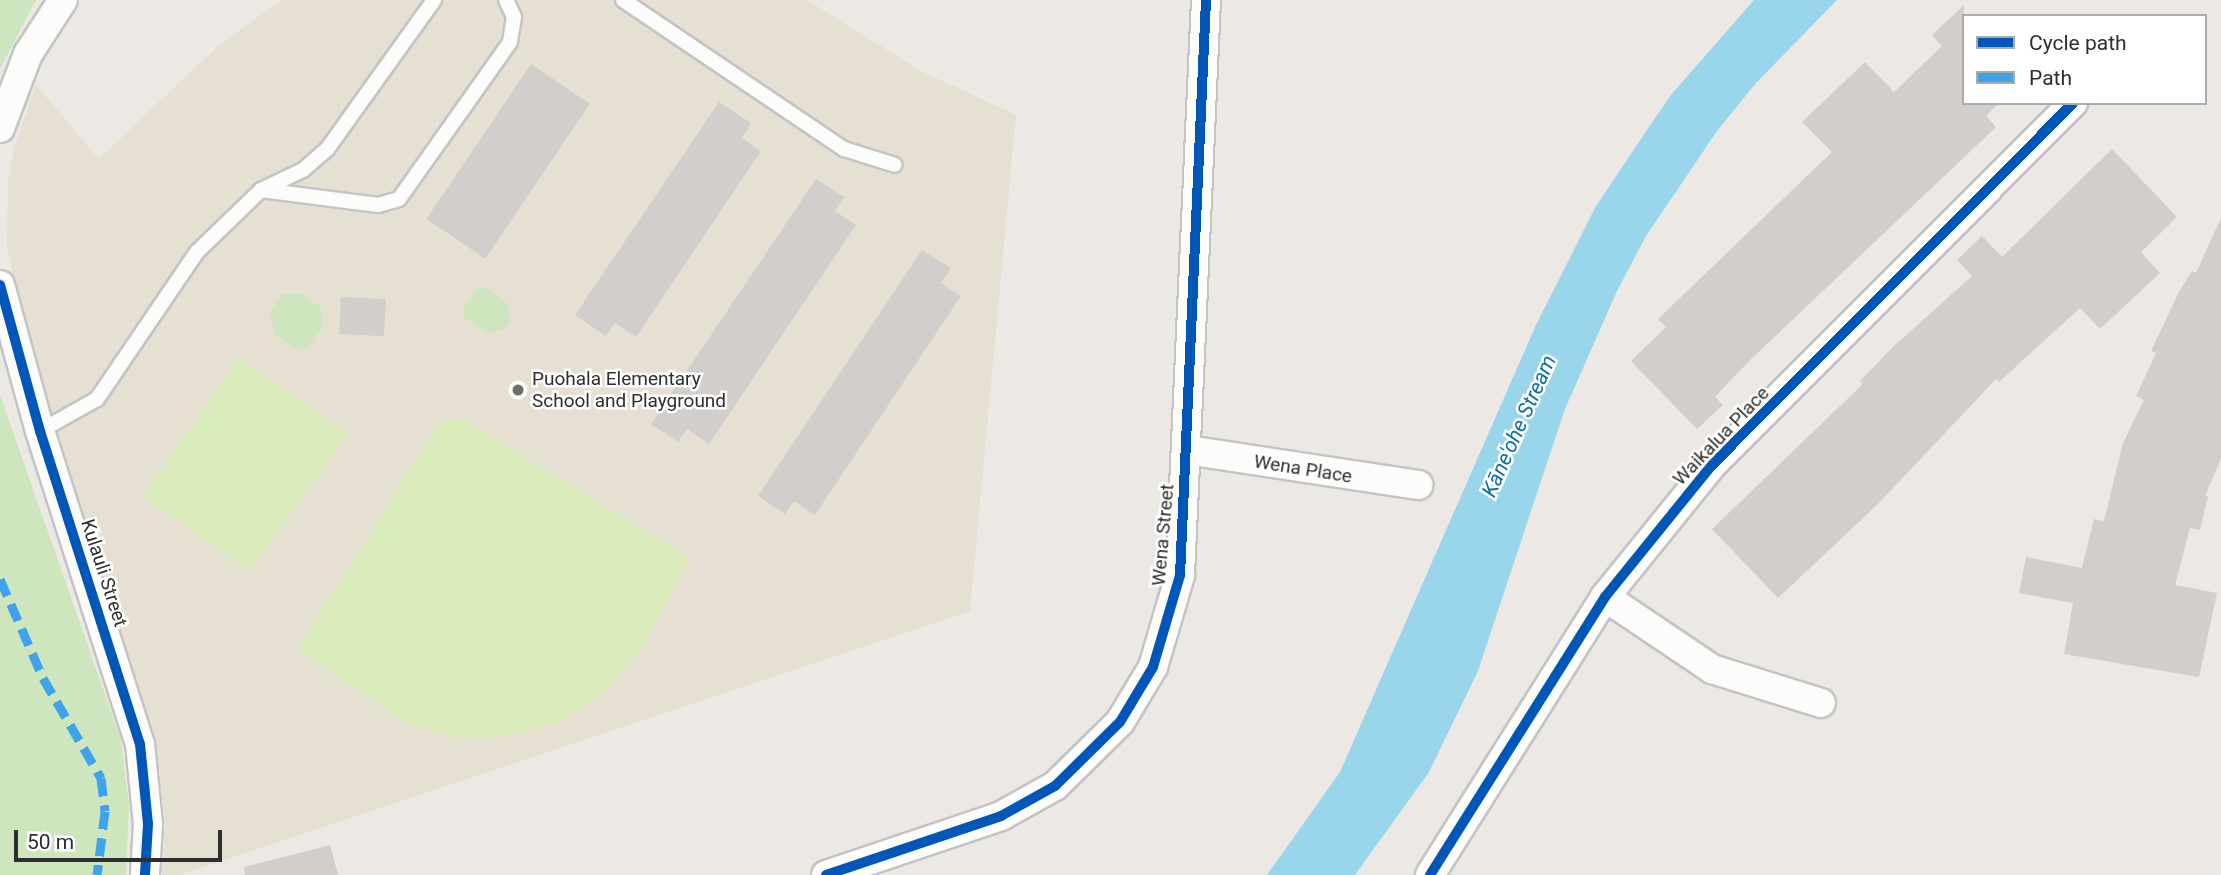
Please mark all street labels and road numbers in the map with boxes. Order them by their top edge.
street label: Waikalua Place [1668,382,1774,490]
street label: Wena Place [1252,450,1354,488]
street label: Wena Street [1147,483,1179,587]
street label: Kulauli Street [76,516,132,630]

